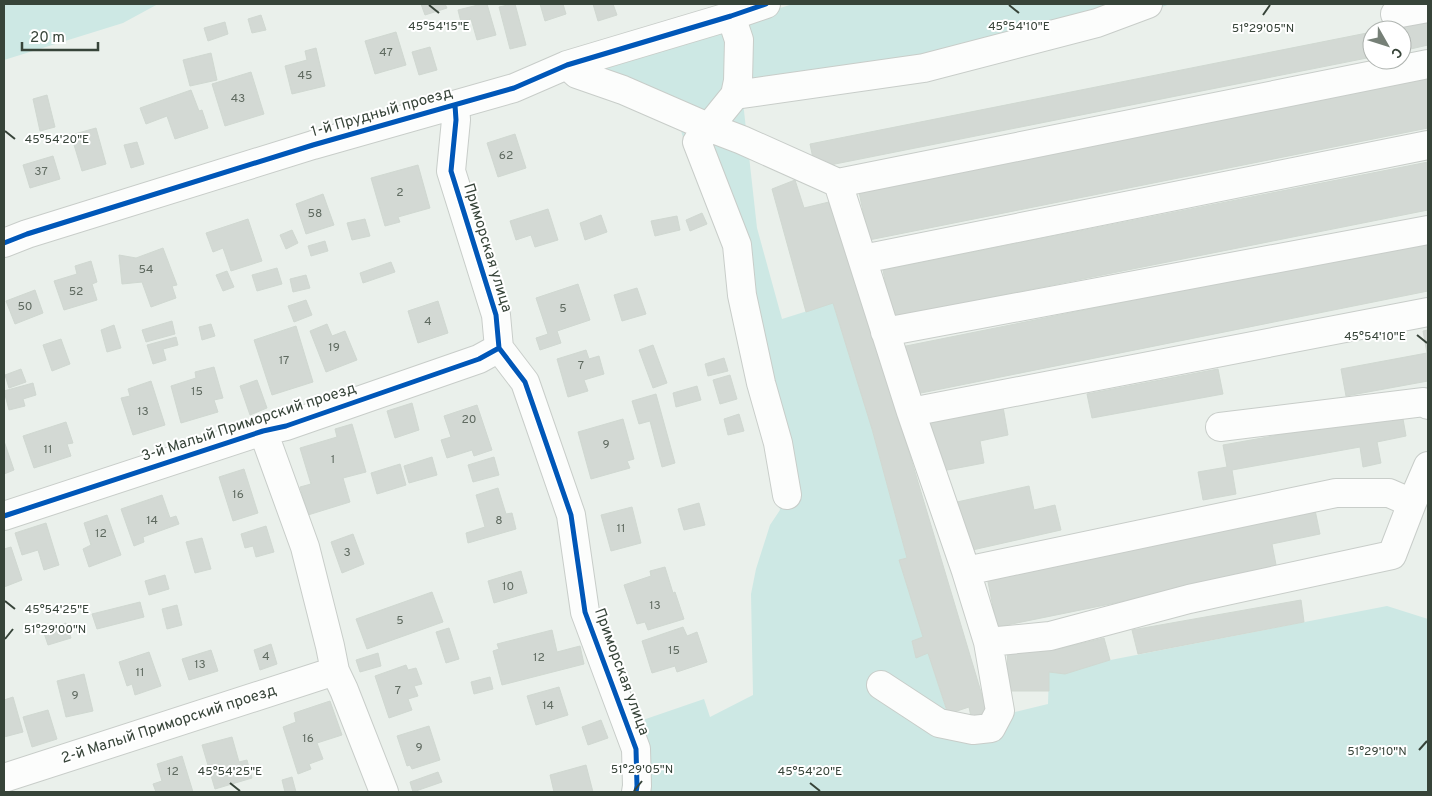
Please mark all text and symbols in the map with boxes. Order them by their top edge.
text: 45°54'15"E [408,19,470,35]
text: 45°54'10"E [988,19,1050,35]
scale bar [22,20,99,52]
north arrow [1362,20,1412,70]
text: 51°29'05"N [1232,21,1294,37]
text: 20 m [30,29,65,48]
text: С [1386,43,1405,61]
house number: 47 [379,45,393,61]
house number: 45 [298,68,312,84]
street label: 1-й Прудный проезд [309,84,455,142]
house number: 43 [231,91,245,107]
text: 45°54'20"E [25,132,89,148]
house number: 62 [499,148,513,164]
house number: 37 [34,164,48,180]
street label: Приморская улица [458,181,516,315]
house number: 2 [396,185,404,201]
house number: 58 [308,206,322,222]
house number: 54 [138,262,154,278]
house number: 52 [69,284,83,300]
house number: 50 [17,299,33,315]
house number: 5 [559,301,567,317]
house number: 4 [424,314,432,330]
text: 45°54'10"E [1344,329,1406,345]
house number: 19 [328,340,340,356]
house number: 17 [279,353,289,369]
house number: 7 [578,358,584,374]
street label: 3-й Малый Приморский проезд [139,379,359,467]
house number: 15 [191,384,203,400]
house number: 13 [137,404,149,420]
house number: 20 [461,412,477,428]
house number: 9 [602,437,610,453]
house number: 11 [44,442,52,458]
house number: 1 [331,452,335,468]
house number: 16 [232,487,244,503]
house number: 14 [146,513,158,529]
house number: 8 [495,513,503,529]
house number: 11 [617,521,625,537]
house number: 12 [95,526,107,542]
house number: 3 [343,545,351,561]
house number: 10 [502,579,514,595]
house number: 13 [649,598,661,614]
text: 45°54'25"E [25,602,89,618]
street label: Приморская улица [589,606,653,738]
house number: 5 [396,613,404,629]
text: 51°29'00"N [24,622,86,638]
house number: 15 [668,643,680,659]
house number: 4 [262,649,270,665]
house number: 12 [533,650,545,666]
house number: 13 [194,657,206,673]
house number: 11 [136,665,144,681]
street label: 2-й Малый Приморский проезд [59,681,279,769]
house number: 7 [395,683,401,699]
house number: 9 [71,688,79,704]
house number: 14 [542,698,554,714]
house number: 16 [302,731,314,747]
house number: 9 [415,740,423,756]
text: 51°29'10"N [1347,744,1407,760]
text: 51°29'05"N [611,762,673,778]
house number: 12 [167,764,179,780]
text: 45°54'25"E [198,764,262,780]
text: 45°54'20"E [778,764,842,780]

